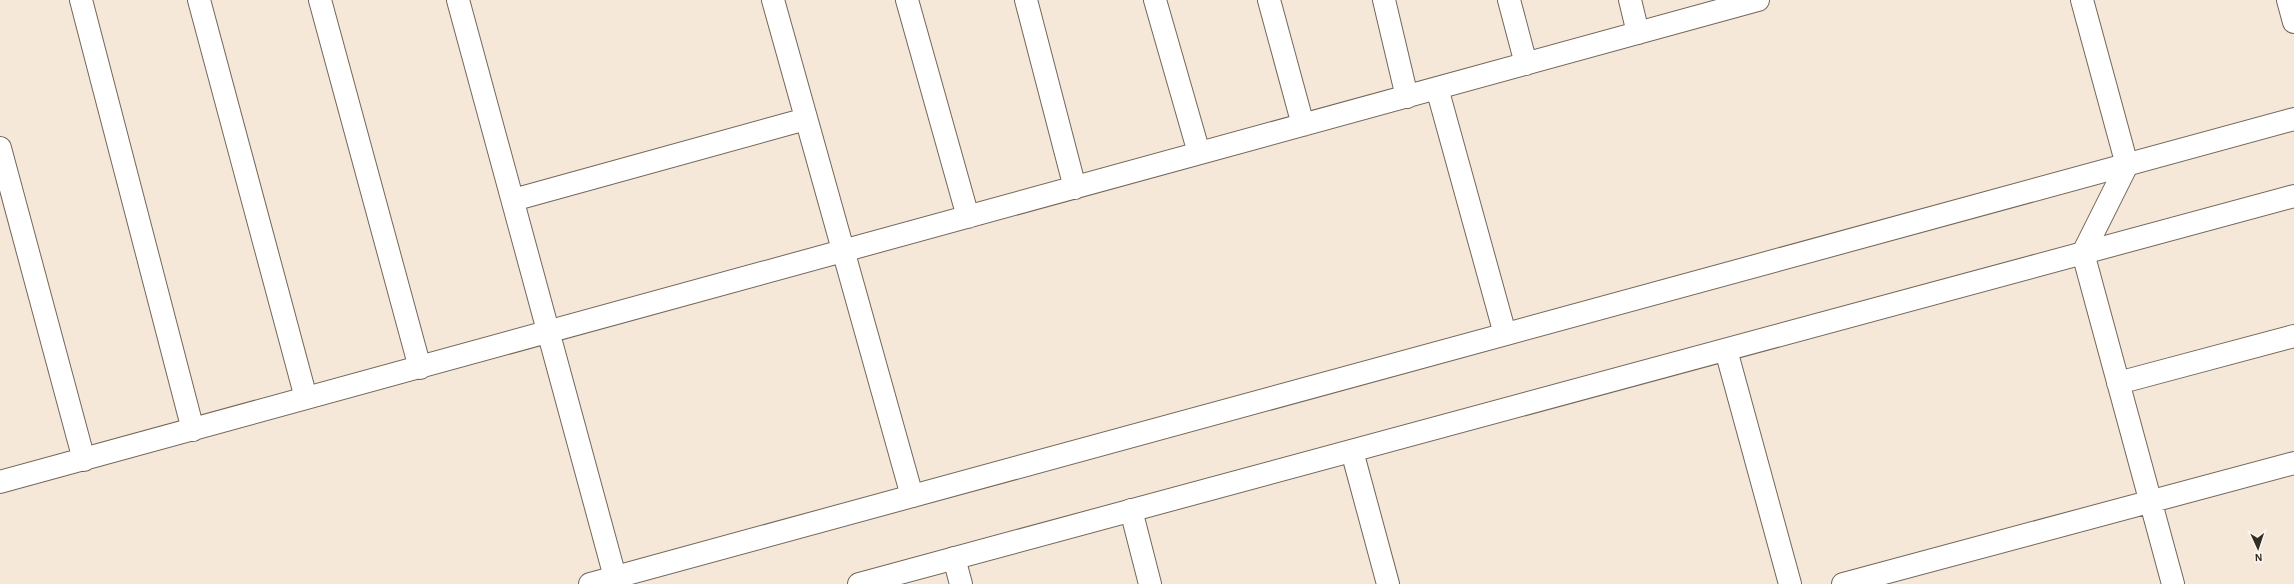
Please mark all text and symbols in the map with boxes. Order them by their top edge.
north arrow [2238,528,2278,568]
text: N [2254,552,2263,563]

